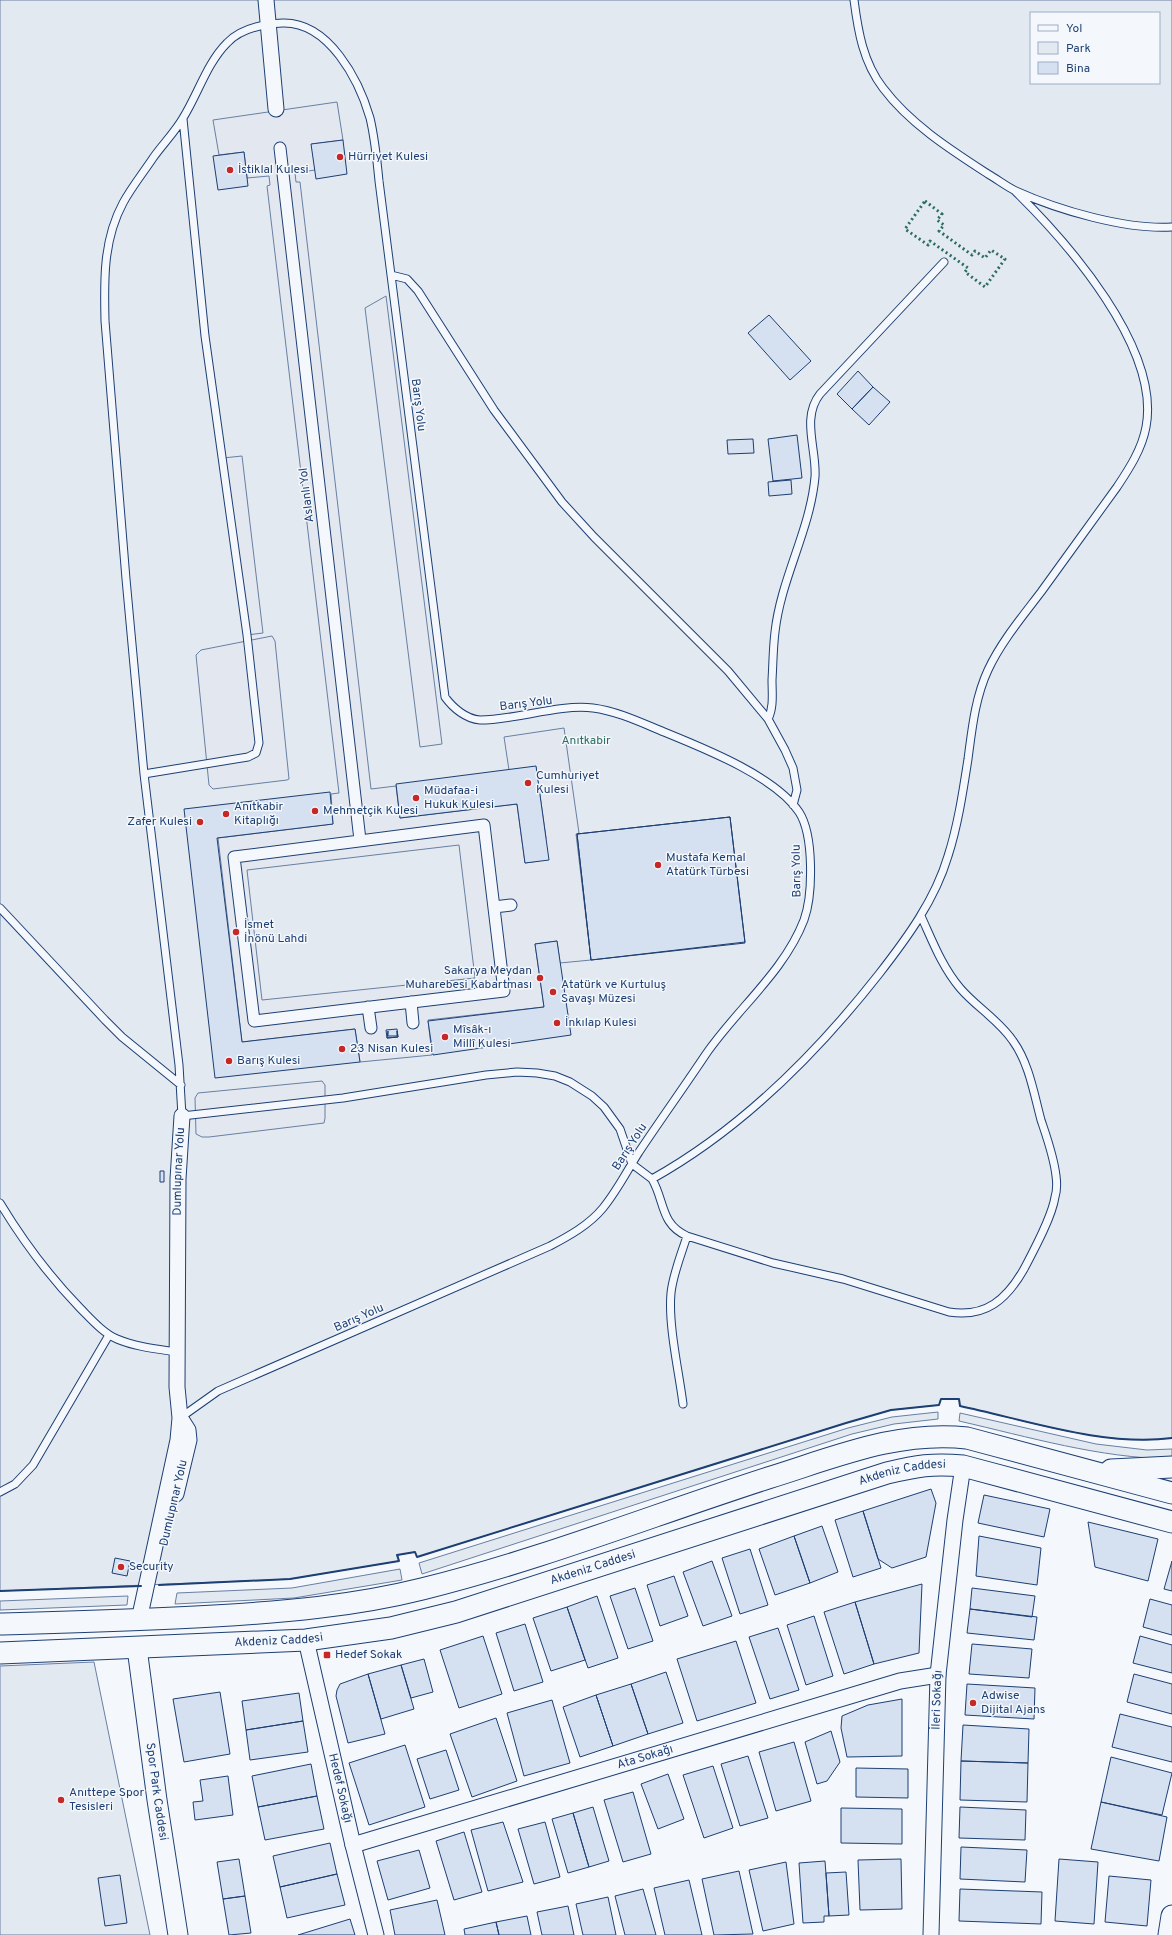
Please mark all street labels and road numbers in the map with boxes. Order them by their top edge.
street label: Barış Yolu [407,378,429,432]
street label: Aslanlı Yol [296,467,318,523]
street label: Barış Yolu [499,693,553,715]
street label: Barış Yolu [789,844,805,898]
street label: Barış Yolu [609,1120,651,1174]
street label: Dumlupınar Yolu [170,1127,189,1216]
street label: Barış Yolu [331,1300,387,1336]
street label: Akdeniz Caddesi [857,1457,946,1490]
street label: Dumlupınar Yolu [156,1458,192,1548]
street label: Akdeniz Caddesi [548,1547,638,1589]
street label: Akdeniz Caddesi [234,1630,324,1651]
street label: İleri Sokağı [929,1669,946,1730]
street label: Ata Sokağı [615,1741,675,1773]
street label: Spor Park Caddesi [142,1742,171,1842]
street label: Hedef Sokağı [324,1752,356,1825]

